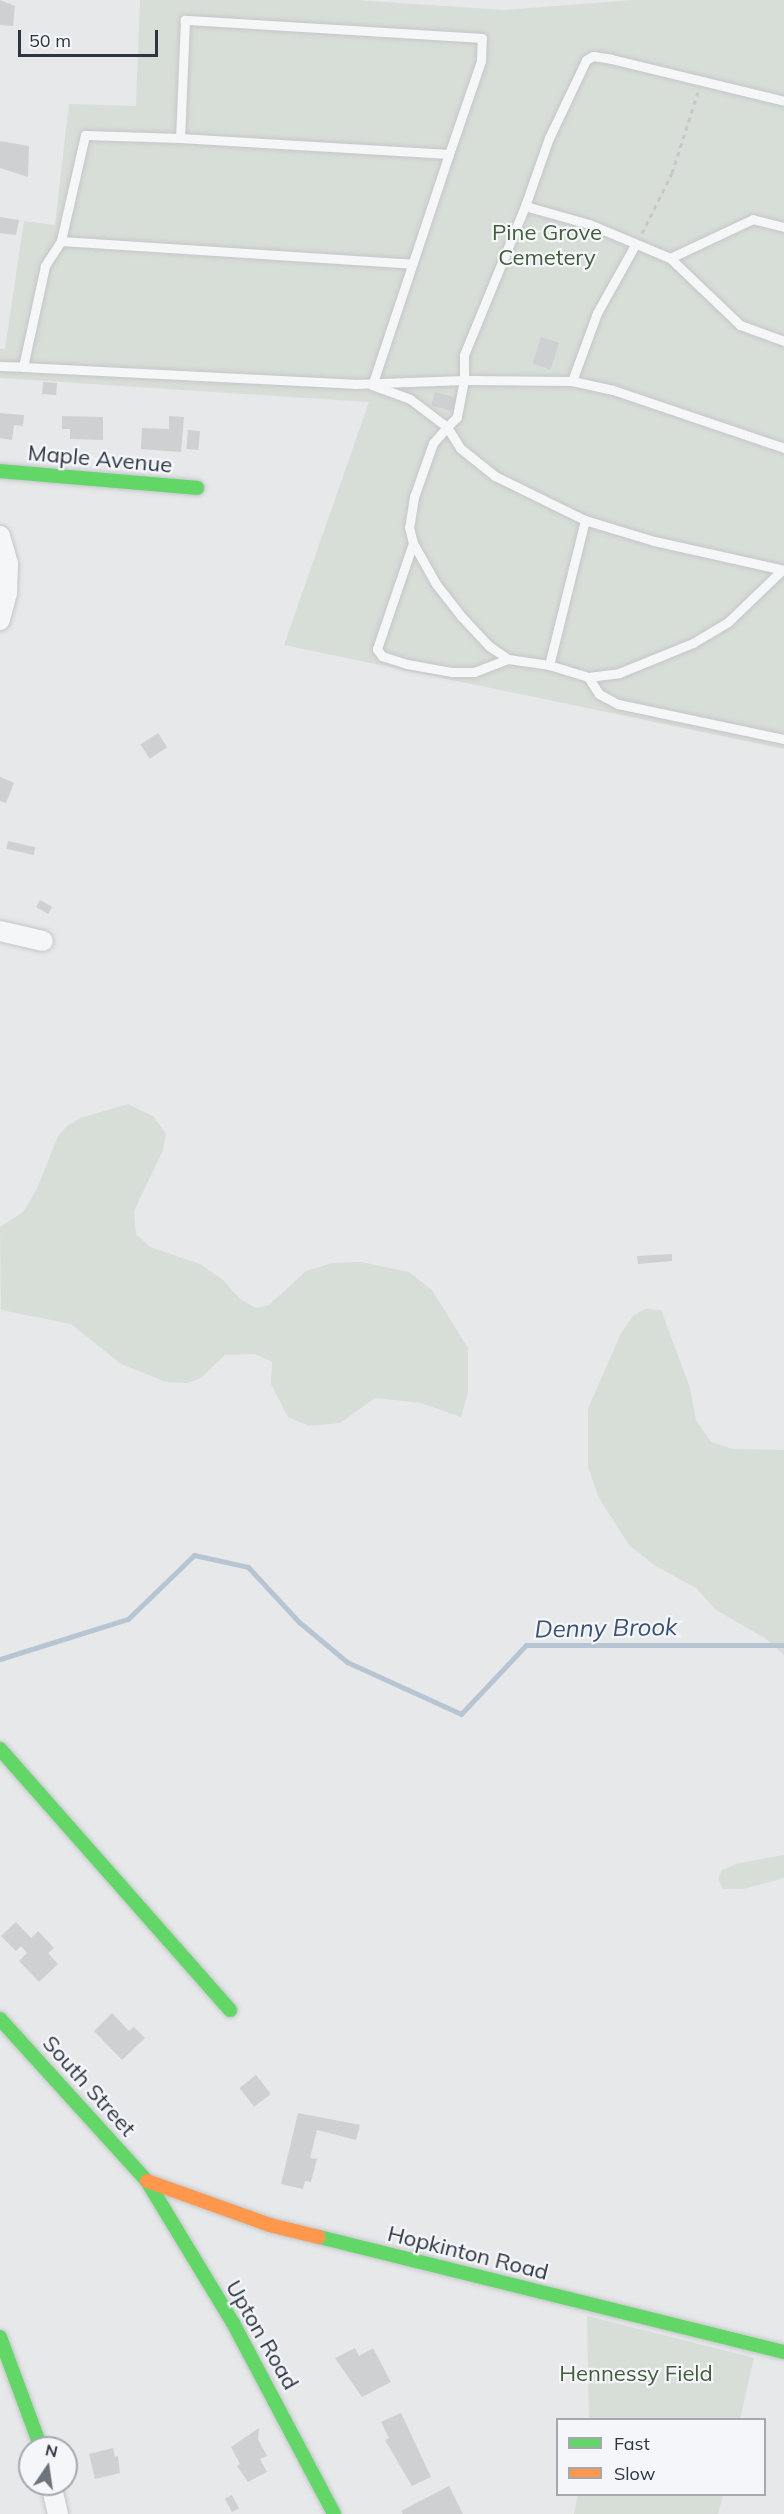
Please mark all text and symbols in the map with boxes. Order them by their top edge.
scale bar [21,18,160,56]
text: 50 m [29,29,71,52]
park label: Pine Grove Cemetery [492,219,602,270]
street label: Maple Avenue [27,440,173,478]
water label: Denny Brook [534,1612,678,1644]
street label: South Street [37,2030,141,2142]
street label: Hopkinton Road [385,2220,551,2286]
street label: Upton Road [220,2276,304,2394]
park label: Hennessy Field [559,2361,713,2387]
legend [556,2418,766,2496]
text: Fast [614,2432,650,2455]
north arrow [18,2436,78,2496]
text: N [43,2439,60,2462]
text: Slow [614,2462,655,2485]

